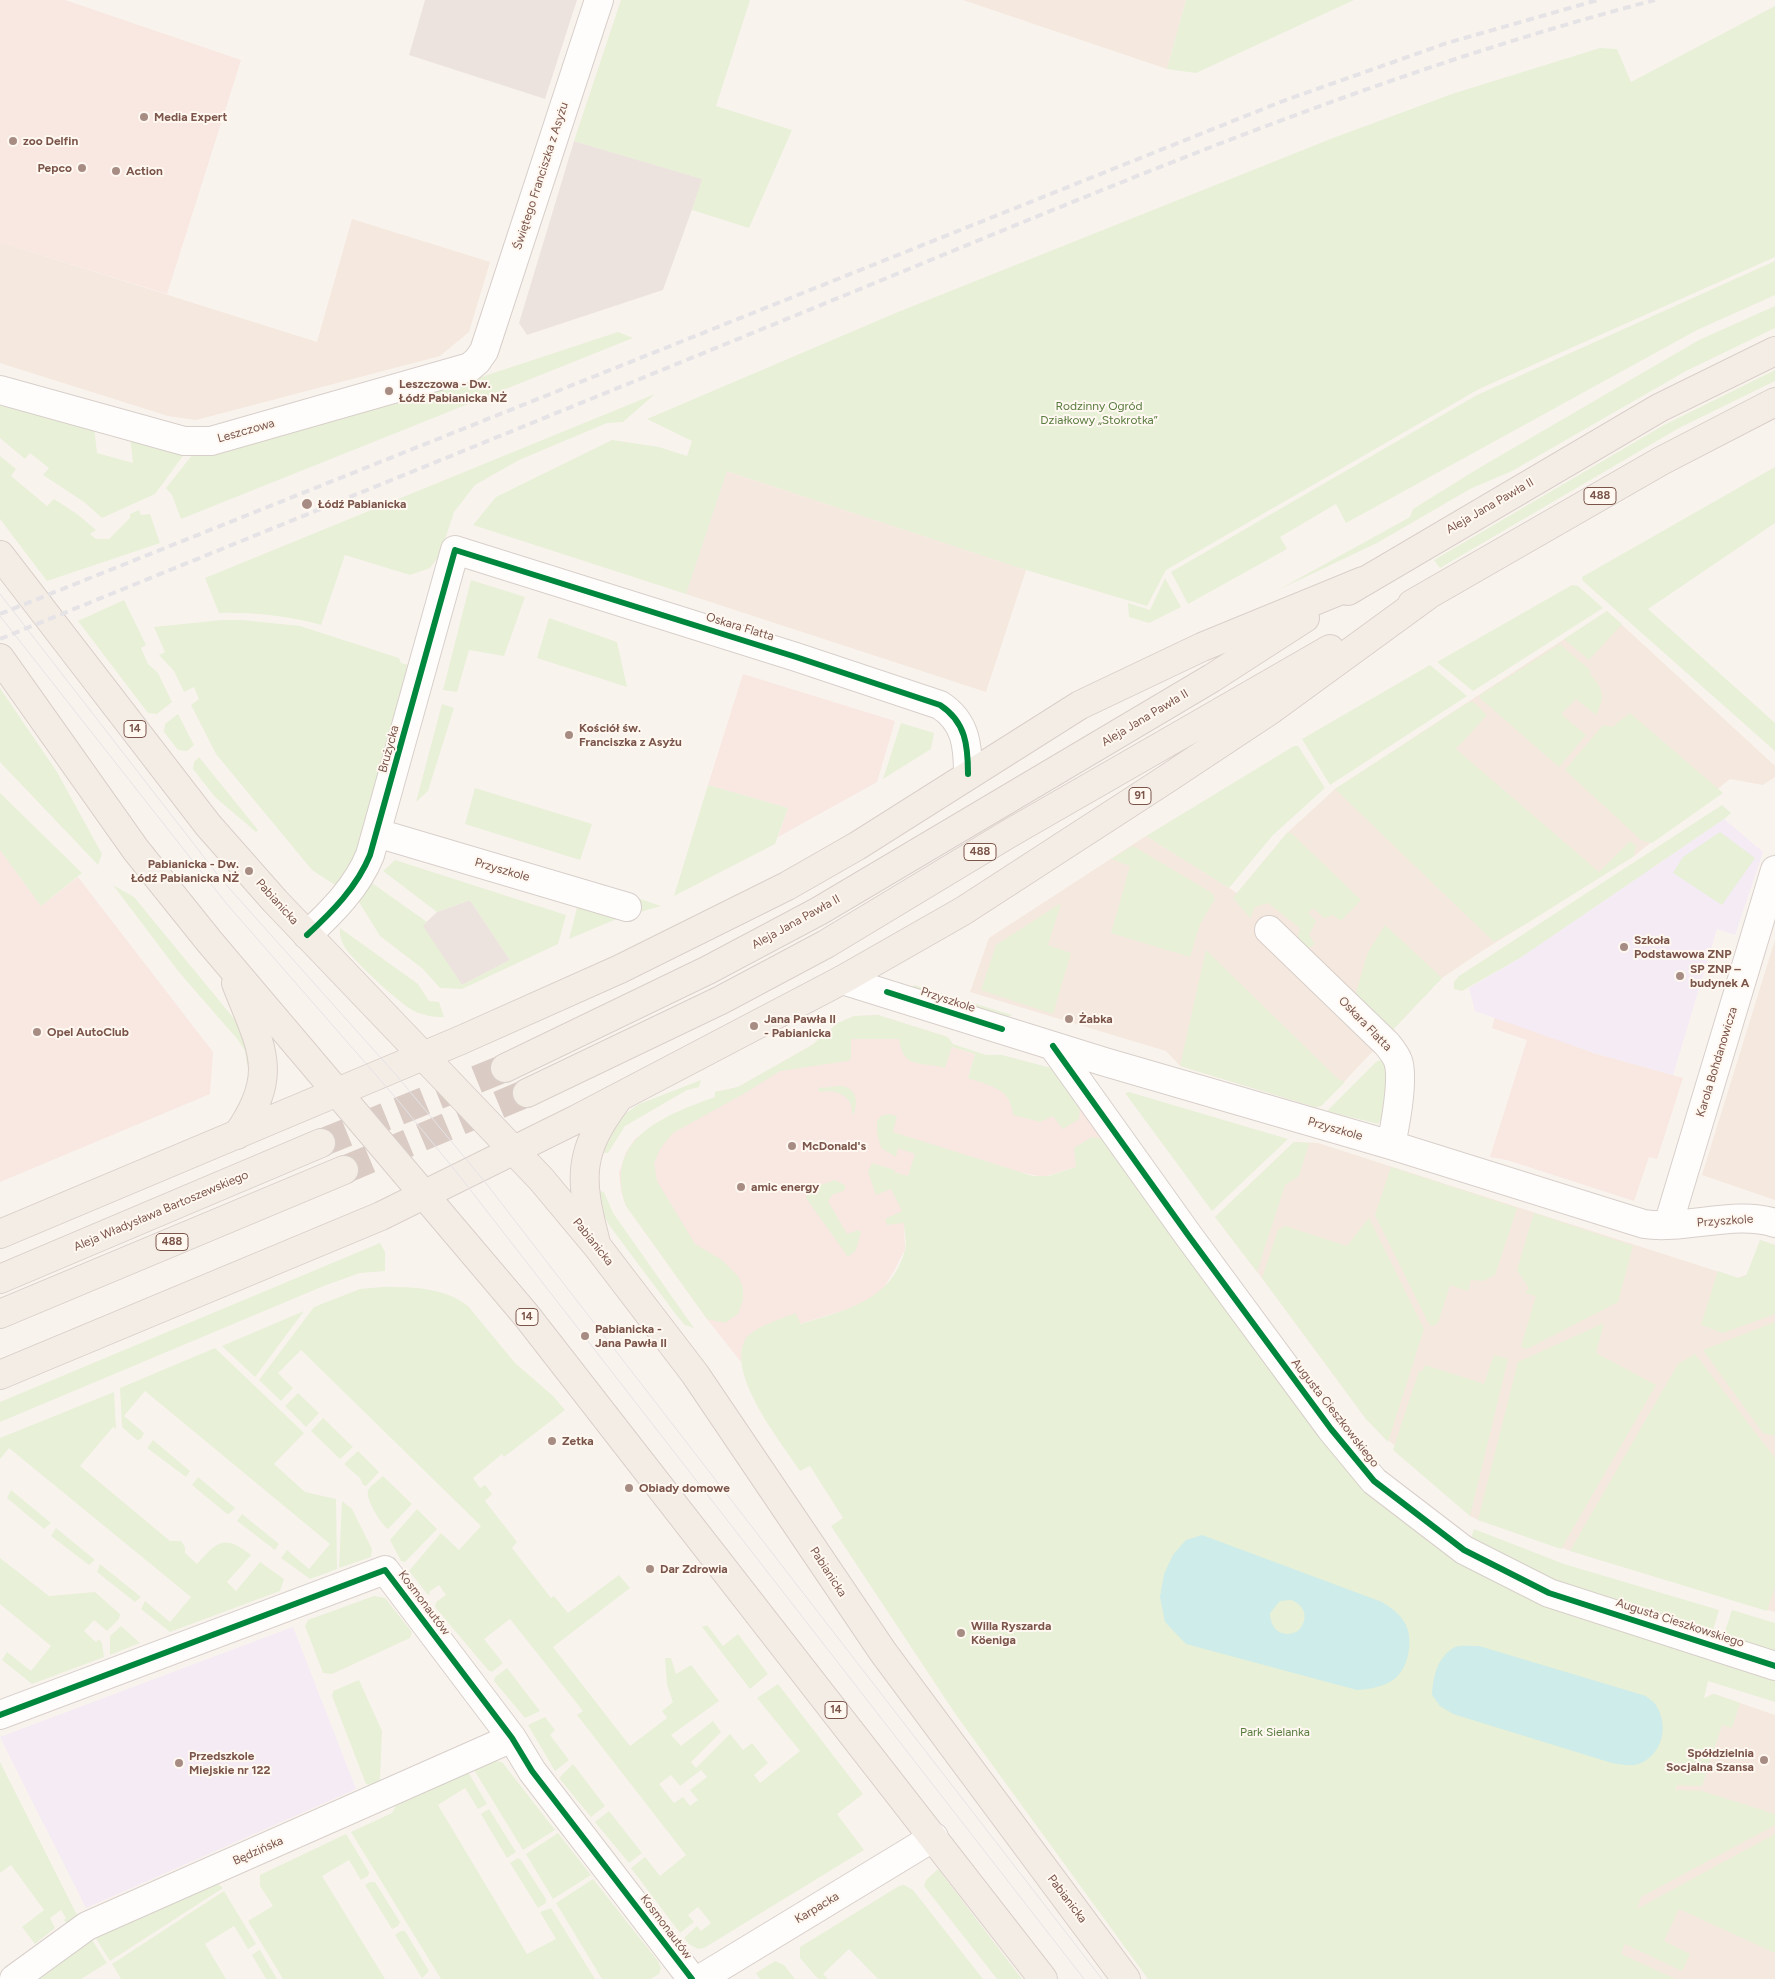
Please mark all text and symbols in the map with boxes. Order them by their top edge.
street label: Świętego Franciszka z Asyżu [510,100,572,252]
place label: Media Expert [154,110,227,124]
marker: Media Expert [138,111,150,123]
place label: zoo Delfin [23,134,78,148]
marker: zoo Delfin [7,135,19,147]
place label: Pepco [38,161,72,175]
marker: Pepco [76,162,88,174]
place label: Action [126,164,163,178]
marker: Action [110,165,122,177]
place label: Leszczowa - Dw. Łódź Pabianicka NŻ [399,377,507,405]
marker: Leszczowa - Dw. Łódź Pabianicka NŻ [383,385,395,397]
park label: Rodzinny Ogród Działkowy „Stokrotka” [1040,399,1158,427]
street label: Leszczowa [216,416,276,446]
street label: Aleja Jana Pawła II [1444,475,1536,537]
road number: 488 [1584,488,1616,504]
marker: Łódź Pabianicka [300,497,314,511]
place label: Łódź Pabianicka [318,497,406,511]
street label: Oskara Flatta [704,610,776,644]
street label: Aleja Jana Pawła II [1099,686,1191,750]
road number: 14 [124,721,146,738]
place label: Kościół św. Franciszka z Asyżu [579,721,682,749]
street label: Brużycka [376,724,402,774]
marker: Kościół św. Franciszka z Asyżu [563,729,575,741]
road number: 91 [1129,788,1151,804]
road number: 488 [964,844,996,860]
street label: Przyszkole [473,855,531,885]
place label: Pabianicka - Dw. Łódź Pabianicka NŻ [131,857,239,885]
marker: Pabianicka - Dw. Łódź Pabianicka NŻ [243,865,255,877]
street label: Pabianicka [253,876,301,928]
street label: Aleja Jana Pawła II [749,892,843,952]
place label: Szkoła Podstawowa ZNP [1634,933,1731,961]
marker: Szkoła Podstawowa ZNP [1618,941,1630,953]
place label: SP ZNP – budynek A [1690,962,1749,990]
marker: SP ZNP – budynek A [1674,970,1686,982]
street label: Przyszkole [919,984,977,1016]
street label: Oskara Flatta [1335,994,1395,1054]
street label: Karola Bohdanowicza [1693,1005,1741,1119]
place label: Jana Pawła II - Pabianicka [764,1012,836,1040]
place label: Żabka [1079,1012,1113,1026]
marker: Żabka [1063,1013,1075,1025]
marker: Jana Pawła II - Pabianicka [748,1020,760,1032]
place label: Opel AutoClub [47,1025,129,1039]
marker: Opel AutoClub [31,1026,43,1038]
street label: Przyszkole [1306,1114,1364,1144]
place label: McDonald's [802,1139,866,1153]
marker: McDonald's [786,1140,798,1152]
street label: Aleja Władysława Bartoszewskiego [71,1168,251,1254]
place label: amic energy [751,1180,819,1194]
marker: amic energy [735,1181,747,1193]
street label: Przyszkole [1696,1212,1754,1230]
street label: Pabianicka [570,1215,616,1269]
road number: 488 [156,1234,188,1250]
road number: 14 [516,1308,538,1325]
place label: Pabianicka - Jana Pawła II [595,1322,667,1350]
marker: Pabianicka - Jana Pawła II [579,1330,591,1342]
street label: Augusta Cieszkowskiego [1288,1356,1382,1470]
place label: Zetka [562,1434,594,1448]
marker: Zetka [546,1435,558,1447]
place label: Obiady domowe [639,1481,730,1495]
marker: Obiady domowe [623,1482,635,1494]
street label: Pabianicka [807,1544,849,1600]
place label: Dar Zdrowia [660,1562,728,1576]
marker: Dar Zdrowia [644,1563,656,1575]
street label: Kosmonautów [395,1568,453,1638]
street label: Augusta Cieszkowskiego [1614,1595,1746,1651]
place label: Willa Ryszarda Köeniga [971,1619,1051,1647]
marker: Willa Ryszarda Köeniga [955,1627,967,1639]
road number: 14 [825,1702,847,1718]
park label: Park Sielanka [1240,1725,1310,1739]
place label: Spółdzielnia Socjalna Szansa [1666,1746,1754,1774]
place label: Przedszkole Miejskie nr 122 [189,1749,270,1777]
marker: Spółdzielnia Socjalna Szansa [1758,1754,1770,1766]
marker: Przedszkole Miejskie nr 122 [173,1757,185,1769]
street label: Będzińska [231,1834,285,1868]
street label: Pabianicka [1044,1872,1090,1926]
street label: Karpacka [792,1889,842,1927]
street label: Kosmonautów [637,1892,695,1962]

